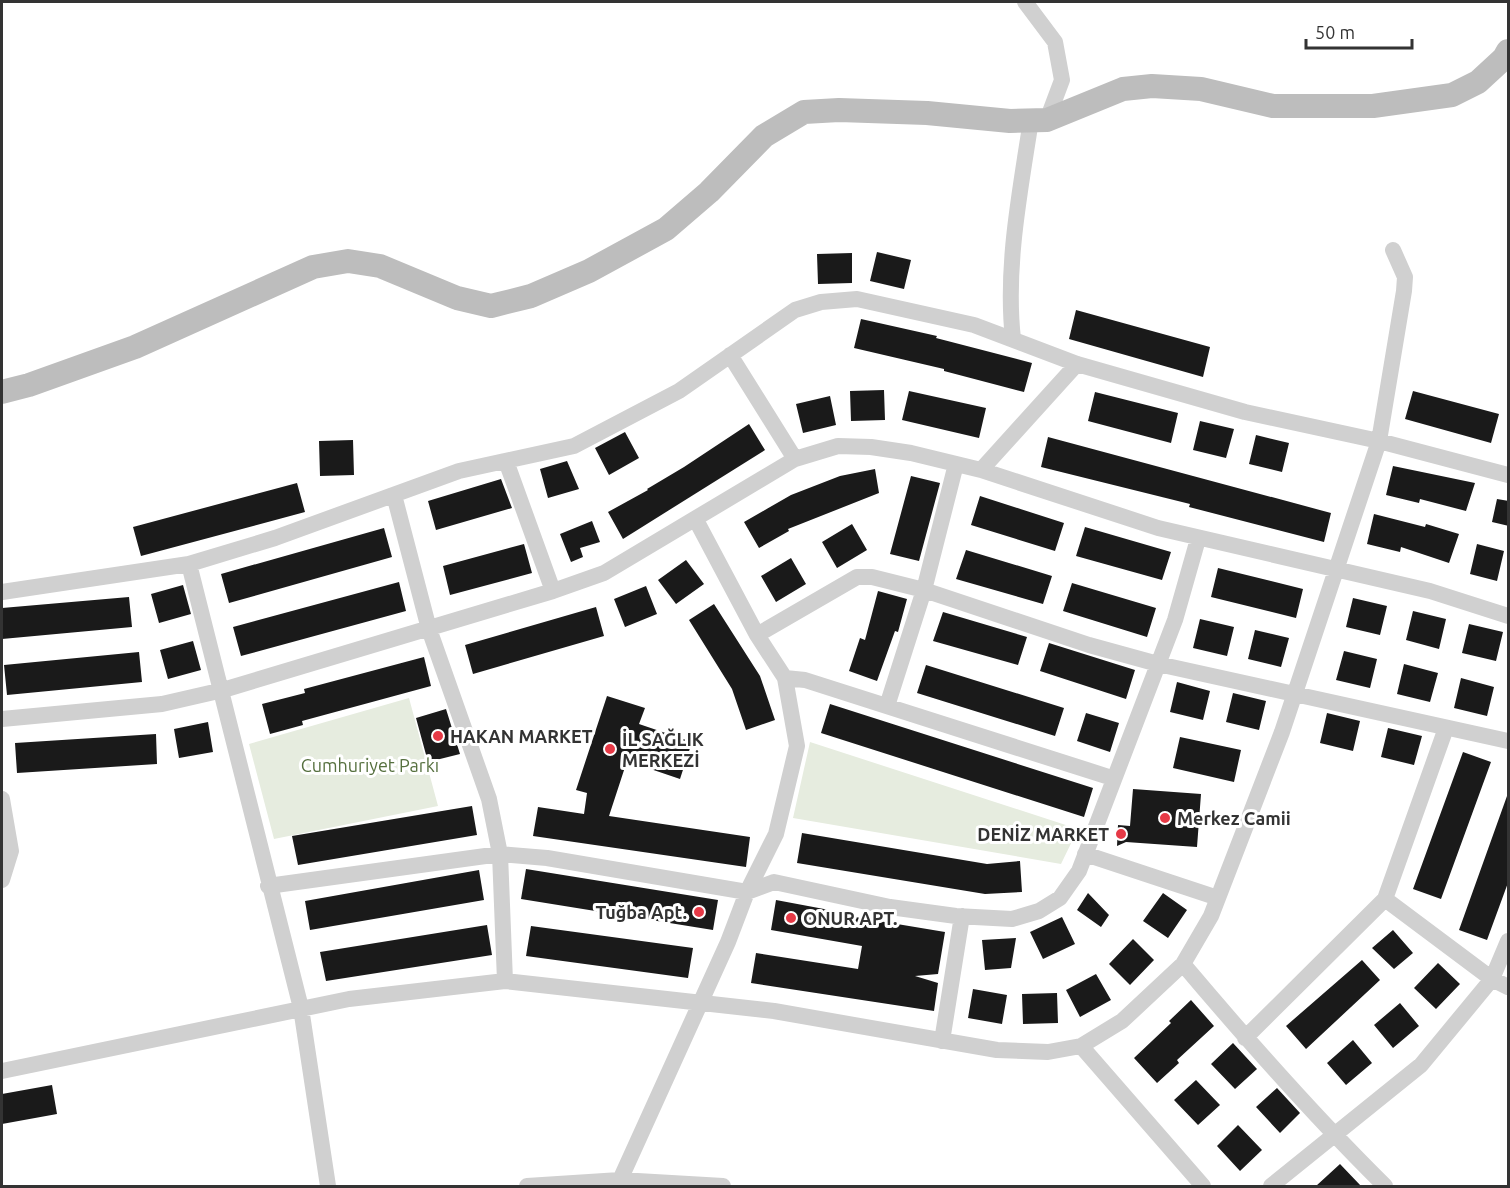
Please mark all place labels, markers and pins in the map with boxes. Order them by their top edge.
place label: HAKAN MARKET [450,726,593,746]
place label: İL SAĞLIK MERKEZİ [622,728,704,770]
marker: HAKAN MARKET [431,729,445,743]
marker: İL SAĞLIK MERKEZİ [603,742,617,756]
place label: Merkez Camii [1177,808,1291,828]
marker: Merkez Camii [1158,811,1172,825]
place label: DENİZ MARKET [977,824,1109,844]
marker: DENİZ MARKET [1114,827,1128,841]
place label: Tuğba Apt. [595,902,687,922]
marker: Tuğba Apt. [692,905,706,919]
place label: ONUR APT. [803,908,897,928]
marker: ONUR APT. [784,911,798,925]

